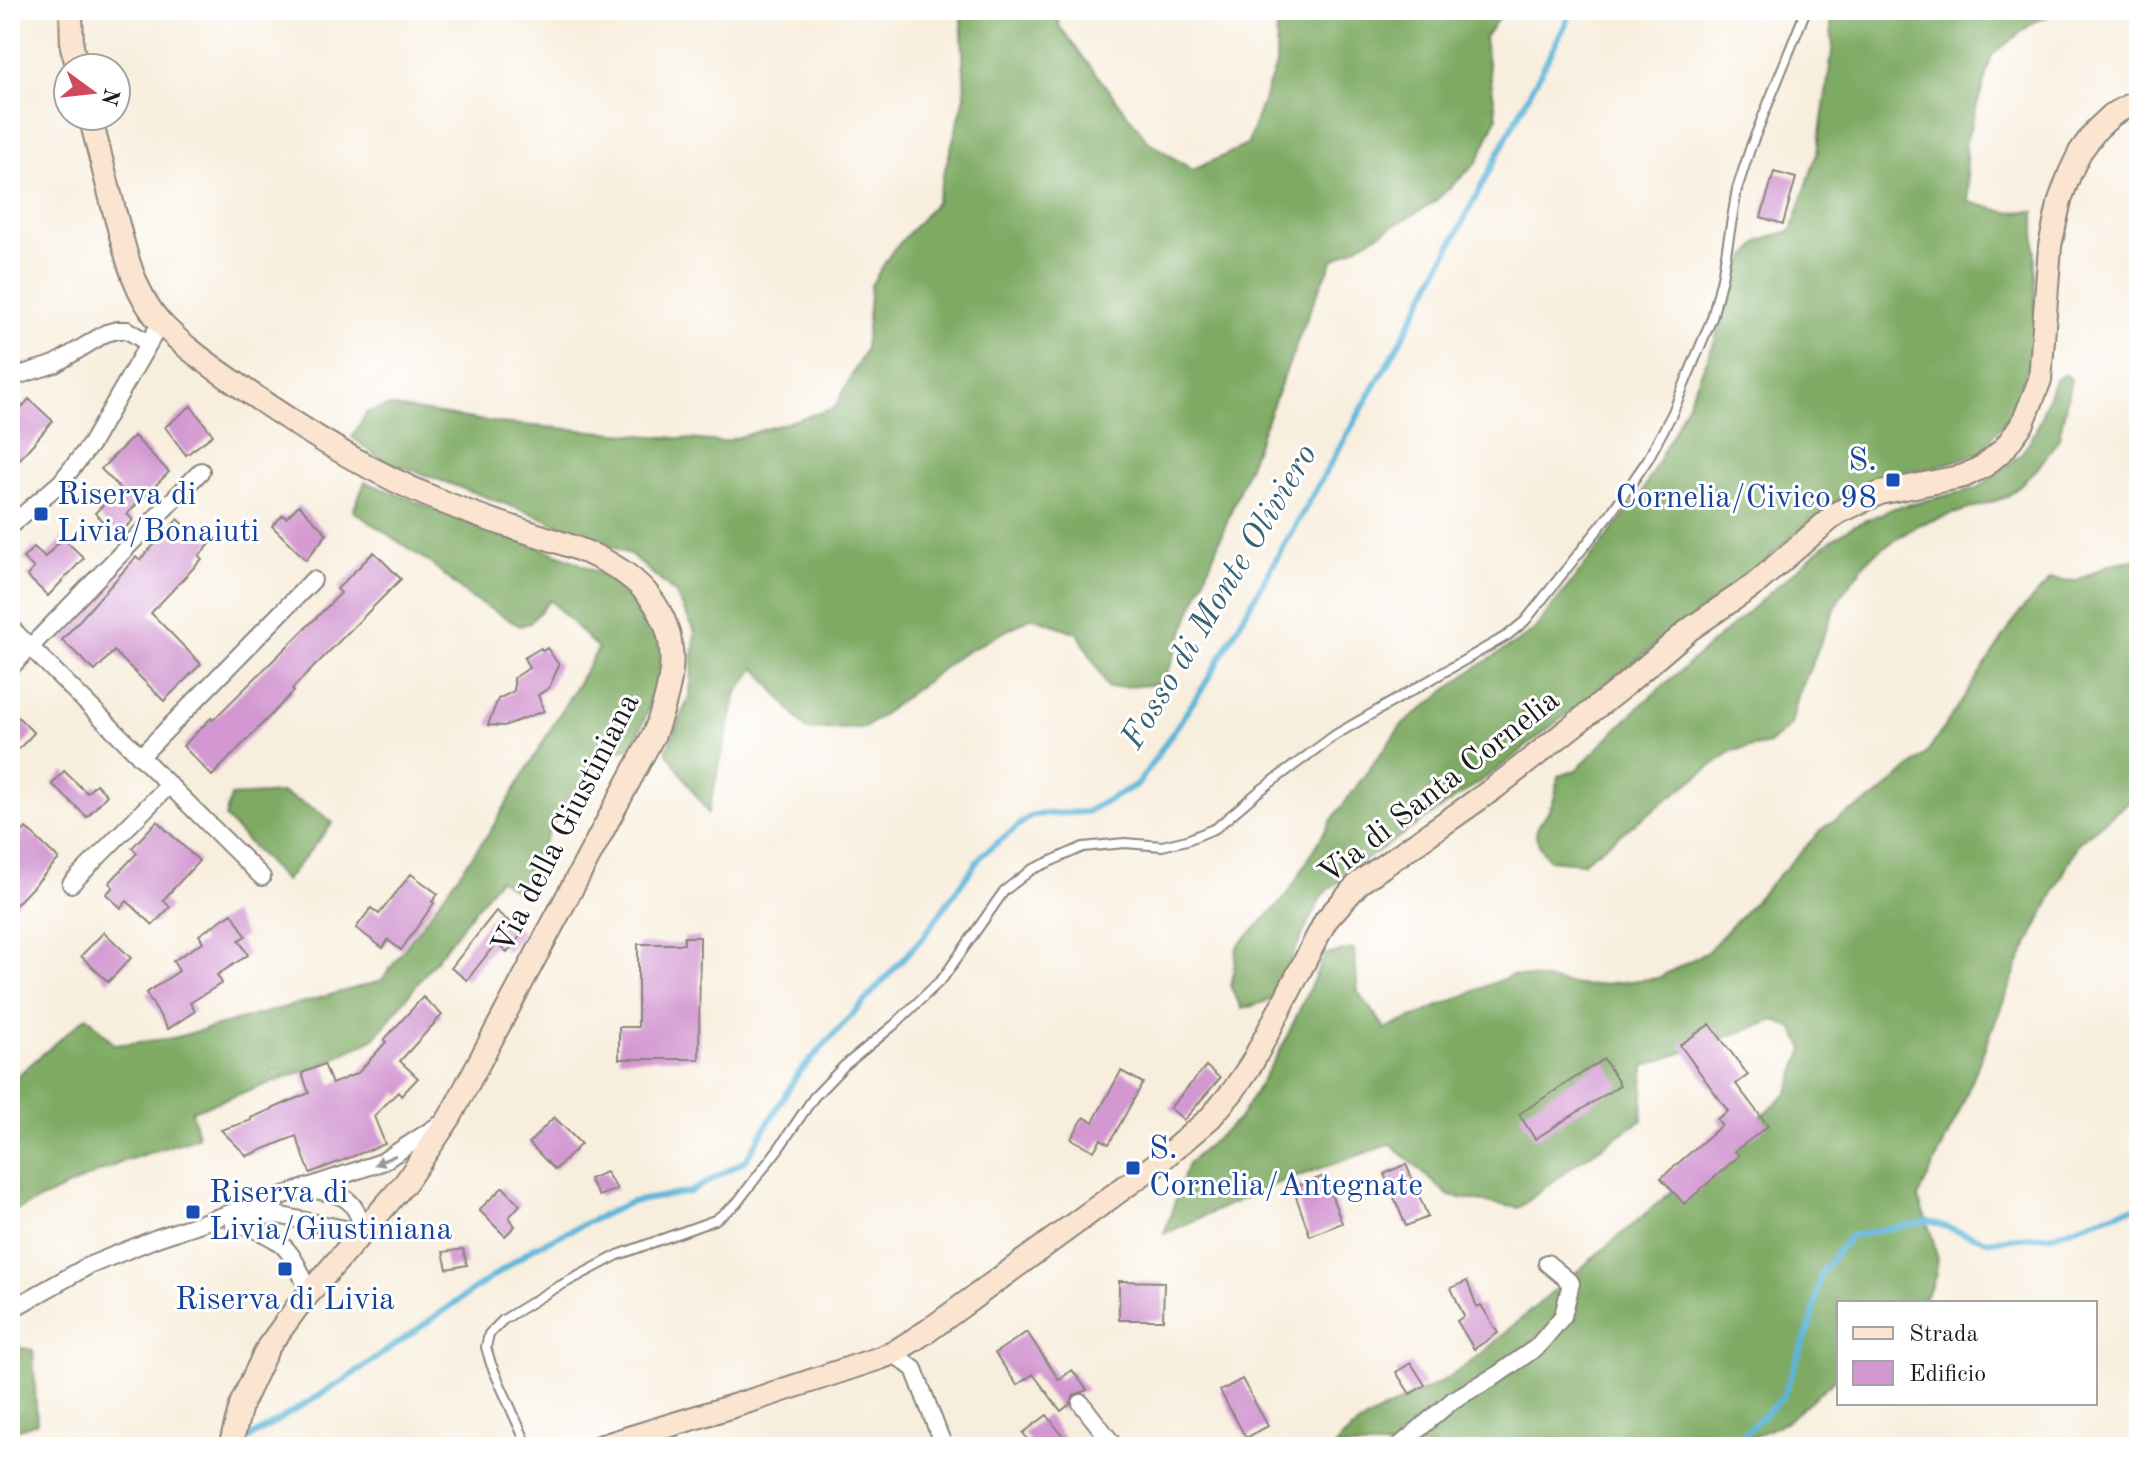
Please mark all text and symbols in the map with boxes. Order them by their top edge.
north arrow [52,52,132,132]
text: N [97,86,122,108]
water label: Fosso di Monte Oliviero [1115,439,1324,756]
place label: S. Cornelia/Civico 98 [1615,446,1877,515]
marker: S. Cornelia/Civico 98 [1884,471,1902,489]
place label: Riserva di Livia/Bonaiuti [57,480,260,549]
marker: Riserva di Livia/Bonaiuti [32,505,50,523]
street label: Via di Santa Cornelia [1314,684,1566,892]
street label: Via della Giustiniana [487,688,647,959]
place label: S. Cornelia/Antegnate [1149,1134,1423,1203]
one-way arrow [373,1153,397,1167]
marker: S. Cornelia/Antegnate [1124,1159,1142,1177]
place label: Riserva di Livia/Giustiniana [209,1178,452,1247]
marker: Riserva di Livia/Giustiniana [184,1203,202,1221]
marker: Riserva di Livia [276,1260,294,1278]
place label: Riserva di Livia [175,1285,395,1317]
legend [1837,1301,2097,1405]
text: Strada [1909,1323,1979,1347]
text: Edificio [1909,1363,1986,1387]

